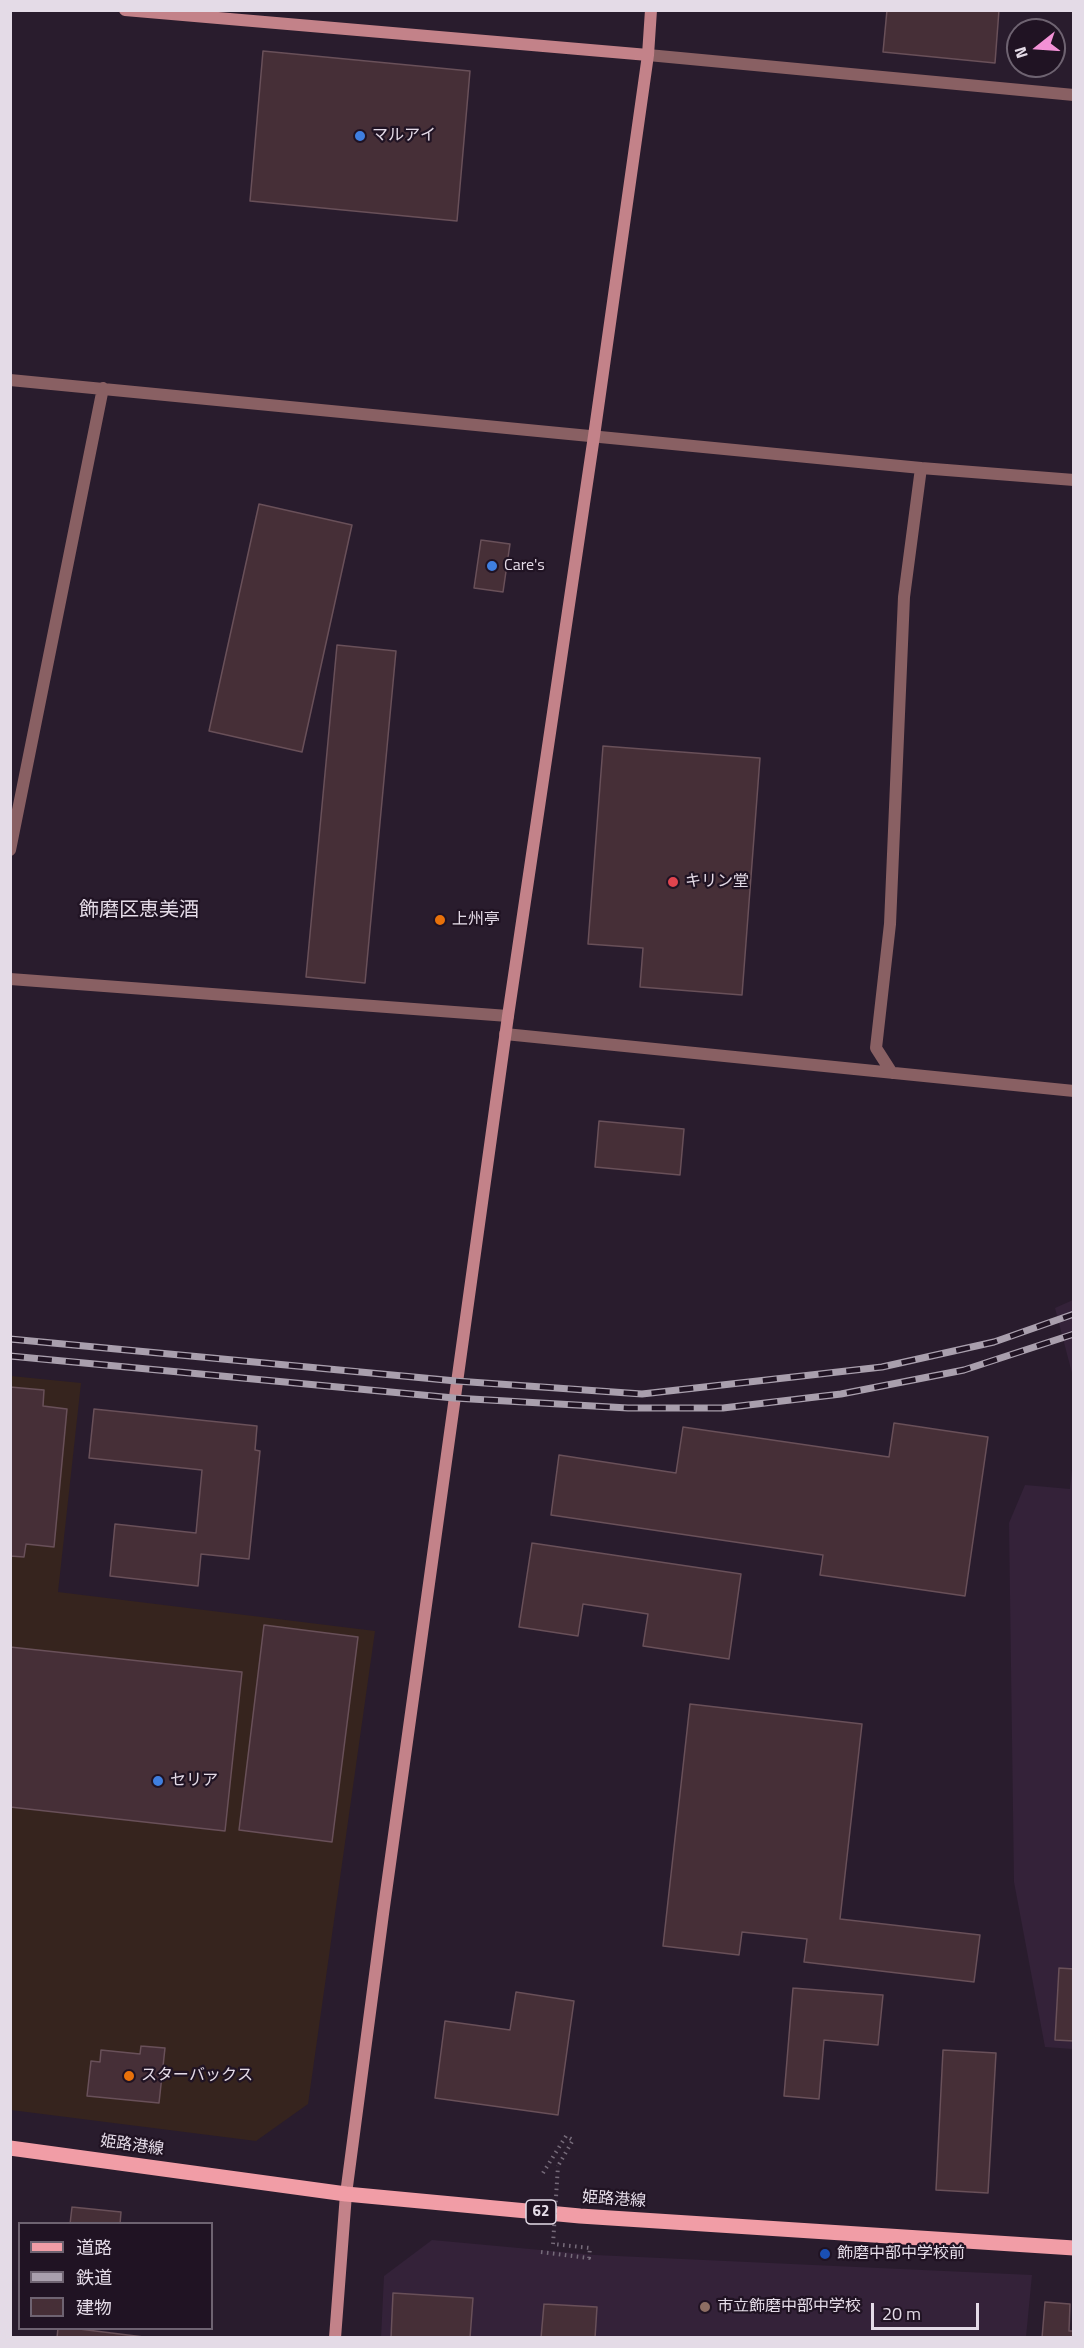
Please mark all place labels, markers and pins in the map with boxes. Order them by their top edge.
place label: マルアイ [372,126,436,146]
marker: マルアイ [353,129,367,143]
place label: Care's [504,556,545,576]
marker: Care's [485,559,499,573]
place label: キリン堂 [685,872,749,892]
marker: キリン堂 [666,875,680,889]
place label: 上州亭 [452,910,500,930]
marker: 上州亭 [433,913,447,927]
place label: セリア [170,1771,218,1791]
marker: セリア [151,1774,165,1788]
place label: スターバックス [141,2066,253,2086]
marker: スターバックス [122,2069,136,2083]
place label: 飾磨中部中学校前 [837,2244,965,2264]
marker: 飾磨中部中学校前 [818,2247,832,2261]
place label: 市立飾磨中部中学校 [717,2297,861,2317]
marker: 市立飾磨中部中学校 [698,2300,712,2314]

